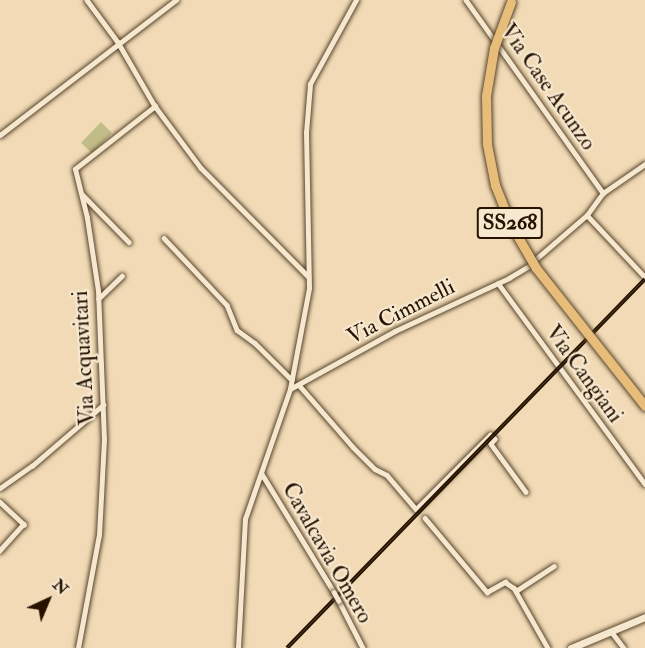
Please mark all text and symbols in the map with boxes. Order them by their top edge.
street label: Via Case Acunzo [495,19,601,155]
road number: SS268 [476,205,544,241]
street label: Via Cimmelli [343,274,459,350]
street label: Via Acquavitari [67,290,101,426]
street label: Via Cangiani [540,320,628,428]
street label: Cavalcavia Omero [276,478,378,628]
north arrow [18,570,78,630]
text: N [48,575,73,599]

